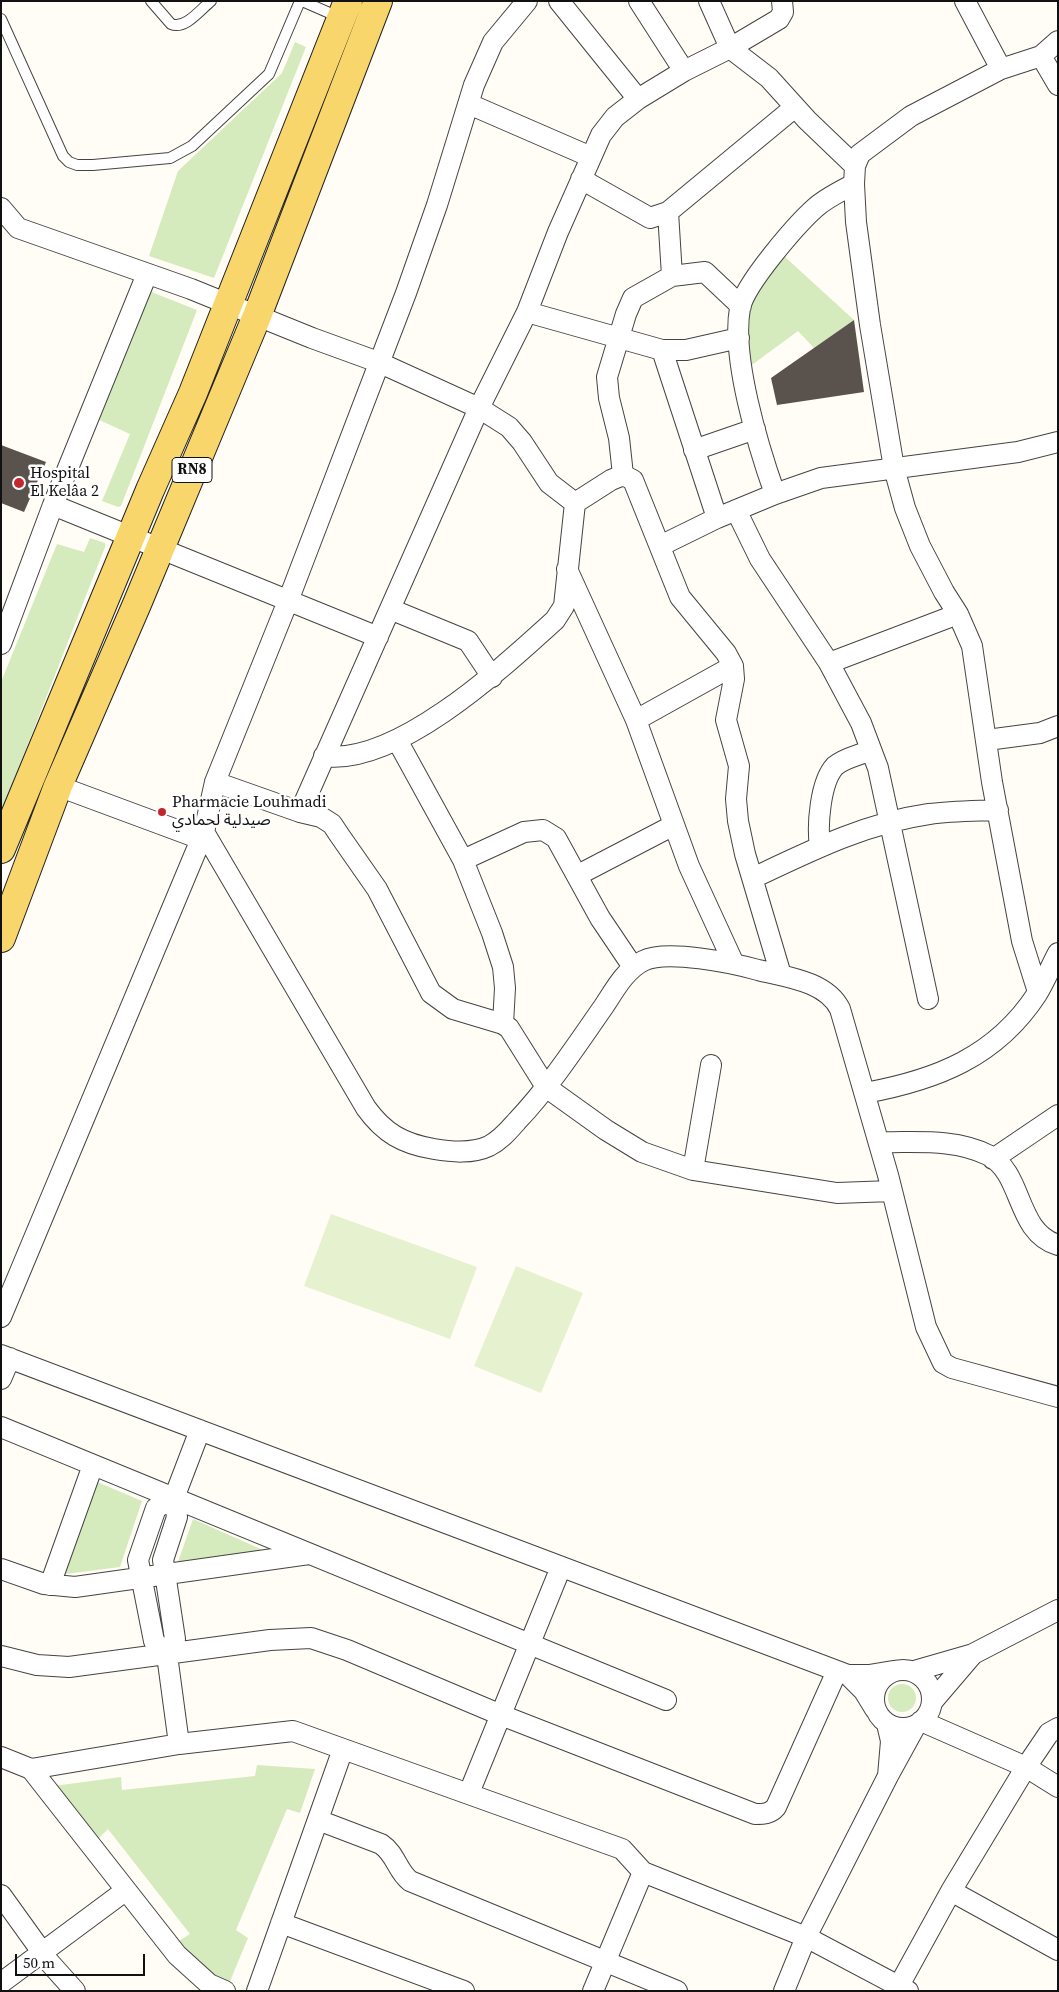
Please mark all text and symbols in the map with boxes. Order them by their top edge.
road number: RN8 [172,458,212,482]
place label: Hospital El Kelâa 2 [30,464,99,502]
marker: Hospital El Kelâa 2 [12,476,26,490]
place label: Pharmacie Louhmadi صيدلية لحمادي [172,793,326,831]
marker: Pharmacie Louhmadi صيدلية لحمادي [156,806,168,818]
scale bar [18,1944,148,1976]
text: 50 m [23,1952,55,1973]

